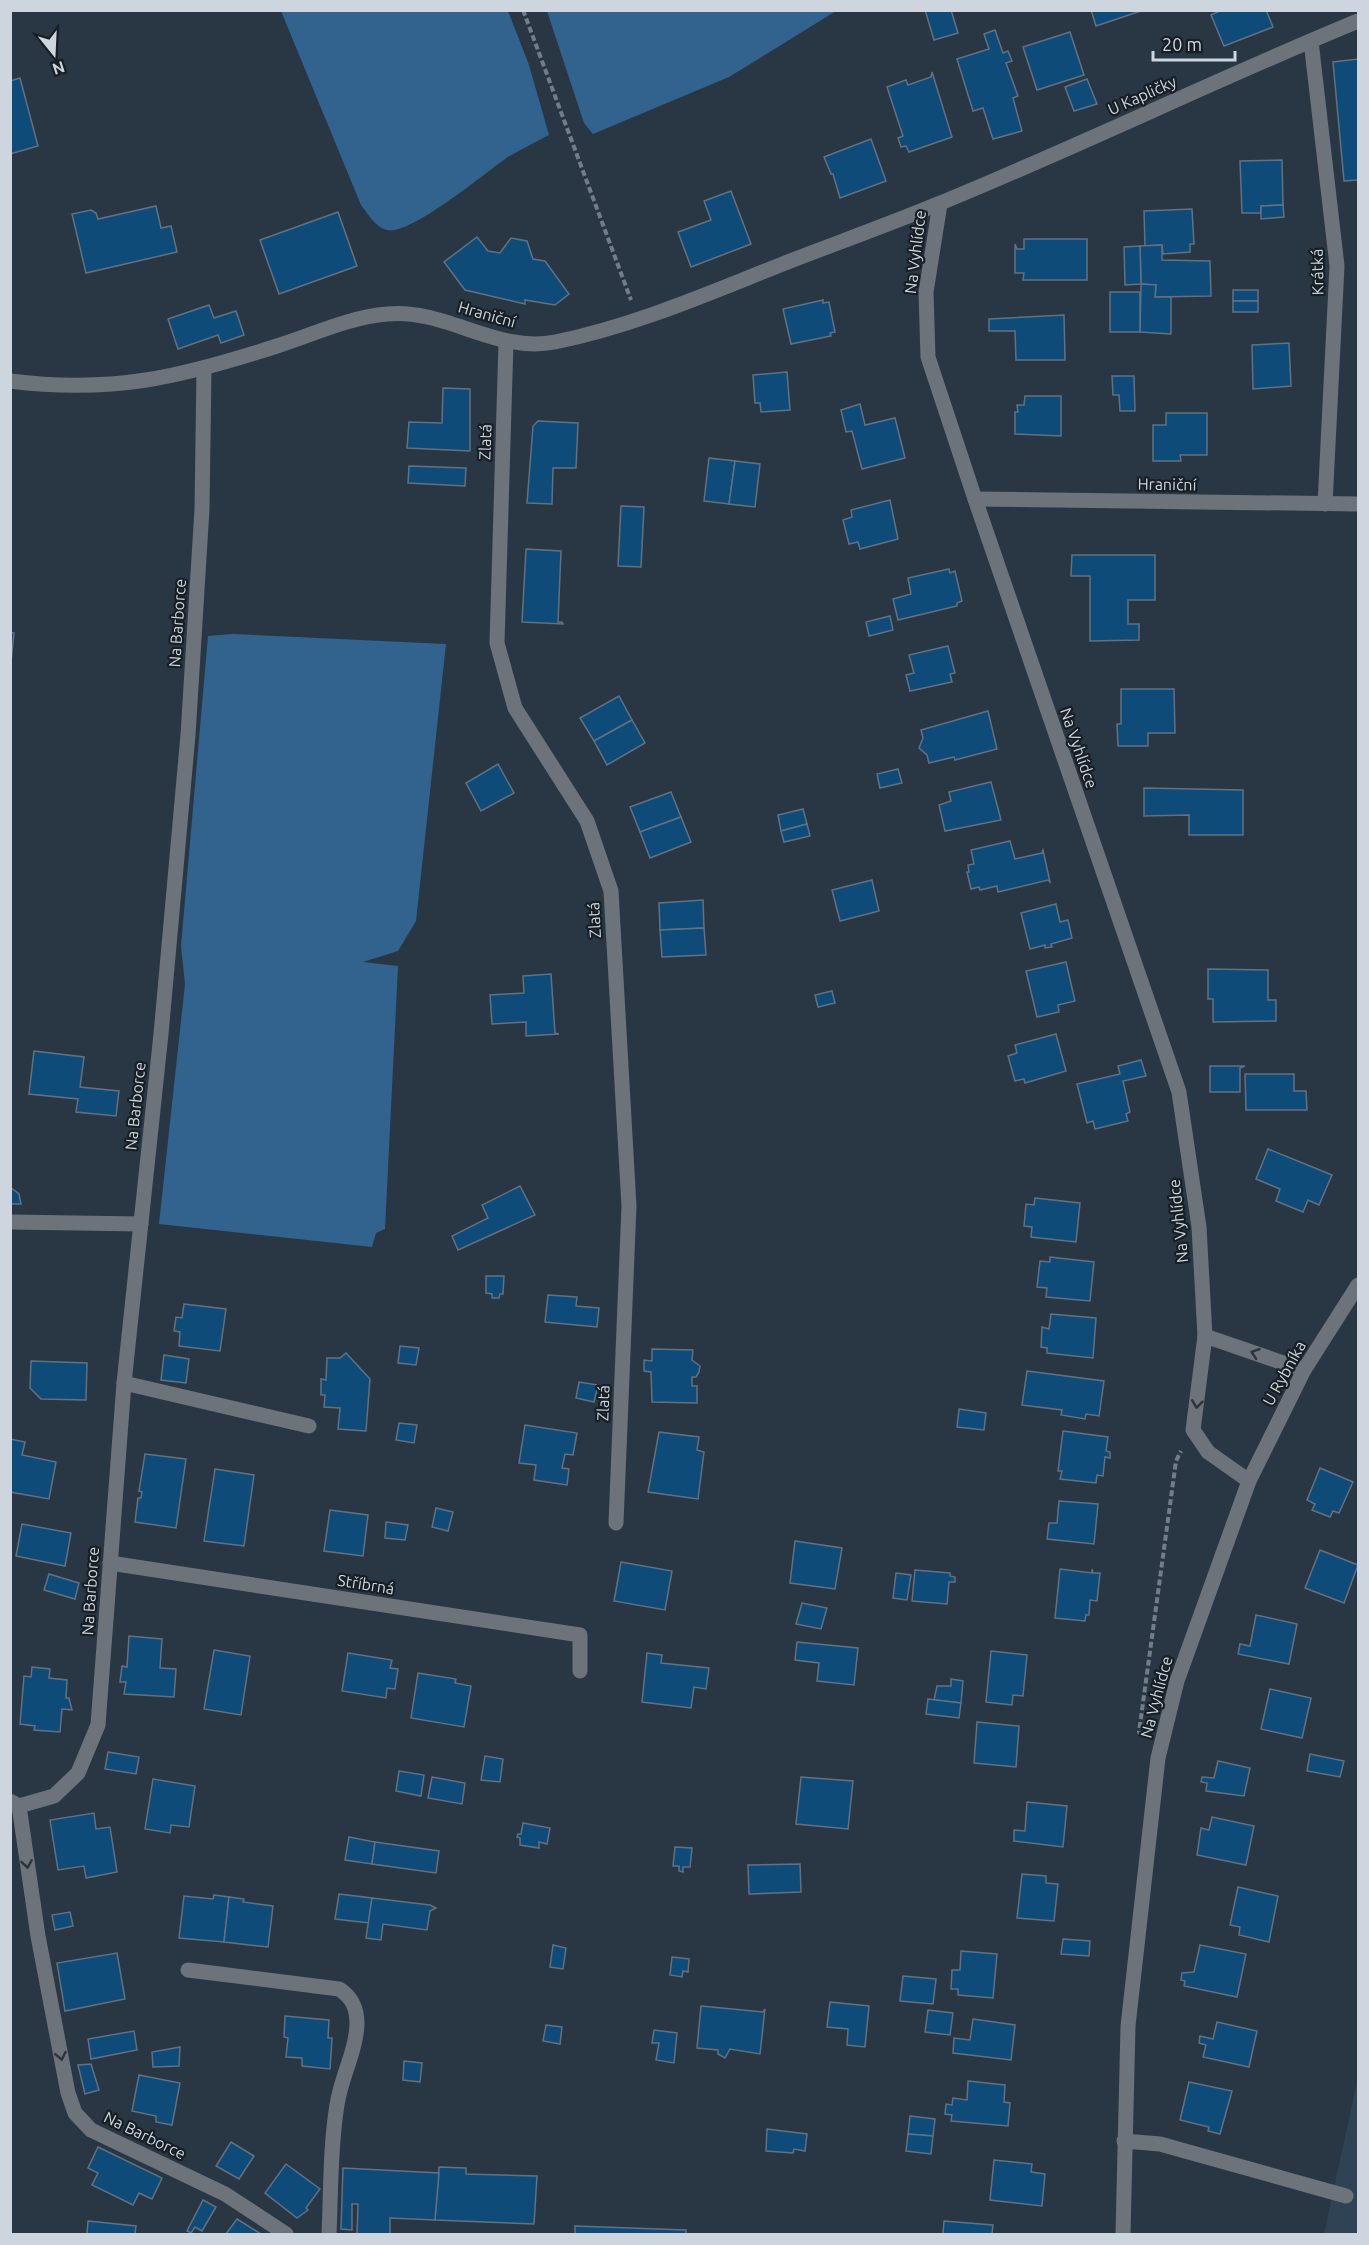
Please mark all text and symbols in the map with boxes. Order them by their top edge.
north arrow [24,24,84,84]
scale bar [1153,24,1236,62]
text: 20 m [1162,34,1202,54]
text: N [50,58,67,79]
street label: U Kapličky [1105,72,1179,118]
street label: Na Vyhlídce [901,209,929,295]
street label: Krátká [1308,249,1326,295]
street label: Hraniční [456,297,519,331]
street label: Zlatá [475,424,495,460]
street label: Hraniční [1137,474,1198,494]
street label: Na Barborce [165,578,189,668]
street label: Na Vyhlídce [1057,705,1101,791]
street label: Zlatá [584,902,604,938]
street label: Na Barborce [121,1061,149,1151]
street label: Na Vyhlídce [1165,1178,1191,1264]
street label: U Rybníka [1259,1338,1309,1408]
one-way arrow [1250,1347,1260,1360]
street label: Zlatá [593,1385,613,1421]
one-way arrow [1191,1399,1203,1408]
street label: Na Barborce [78,1546,102,1636]
street label: Stříbrná [336,1571,396,1597]
street label: Na Vyhlídce [1136,1654,1176,1740]
one-way arrow [21,1859,33,1868]
one-way arrow [54,2050,67,2060]
street label: Na Barborce [101,2107,189,2163]

